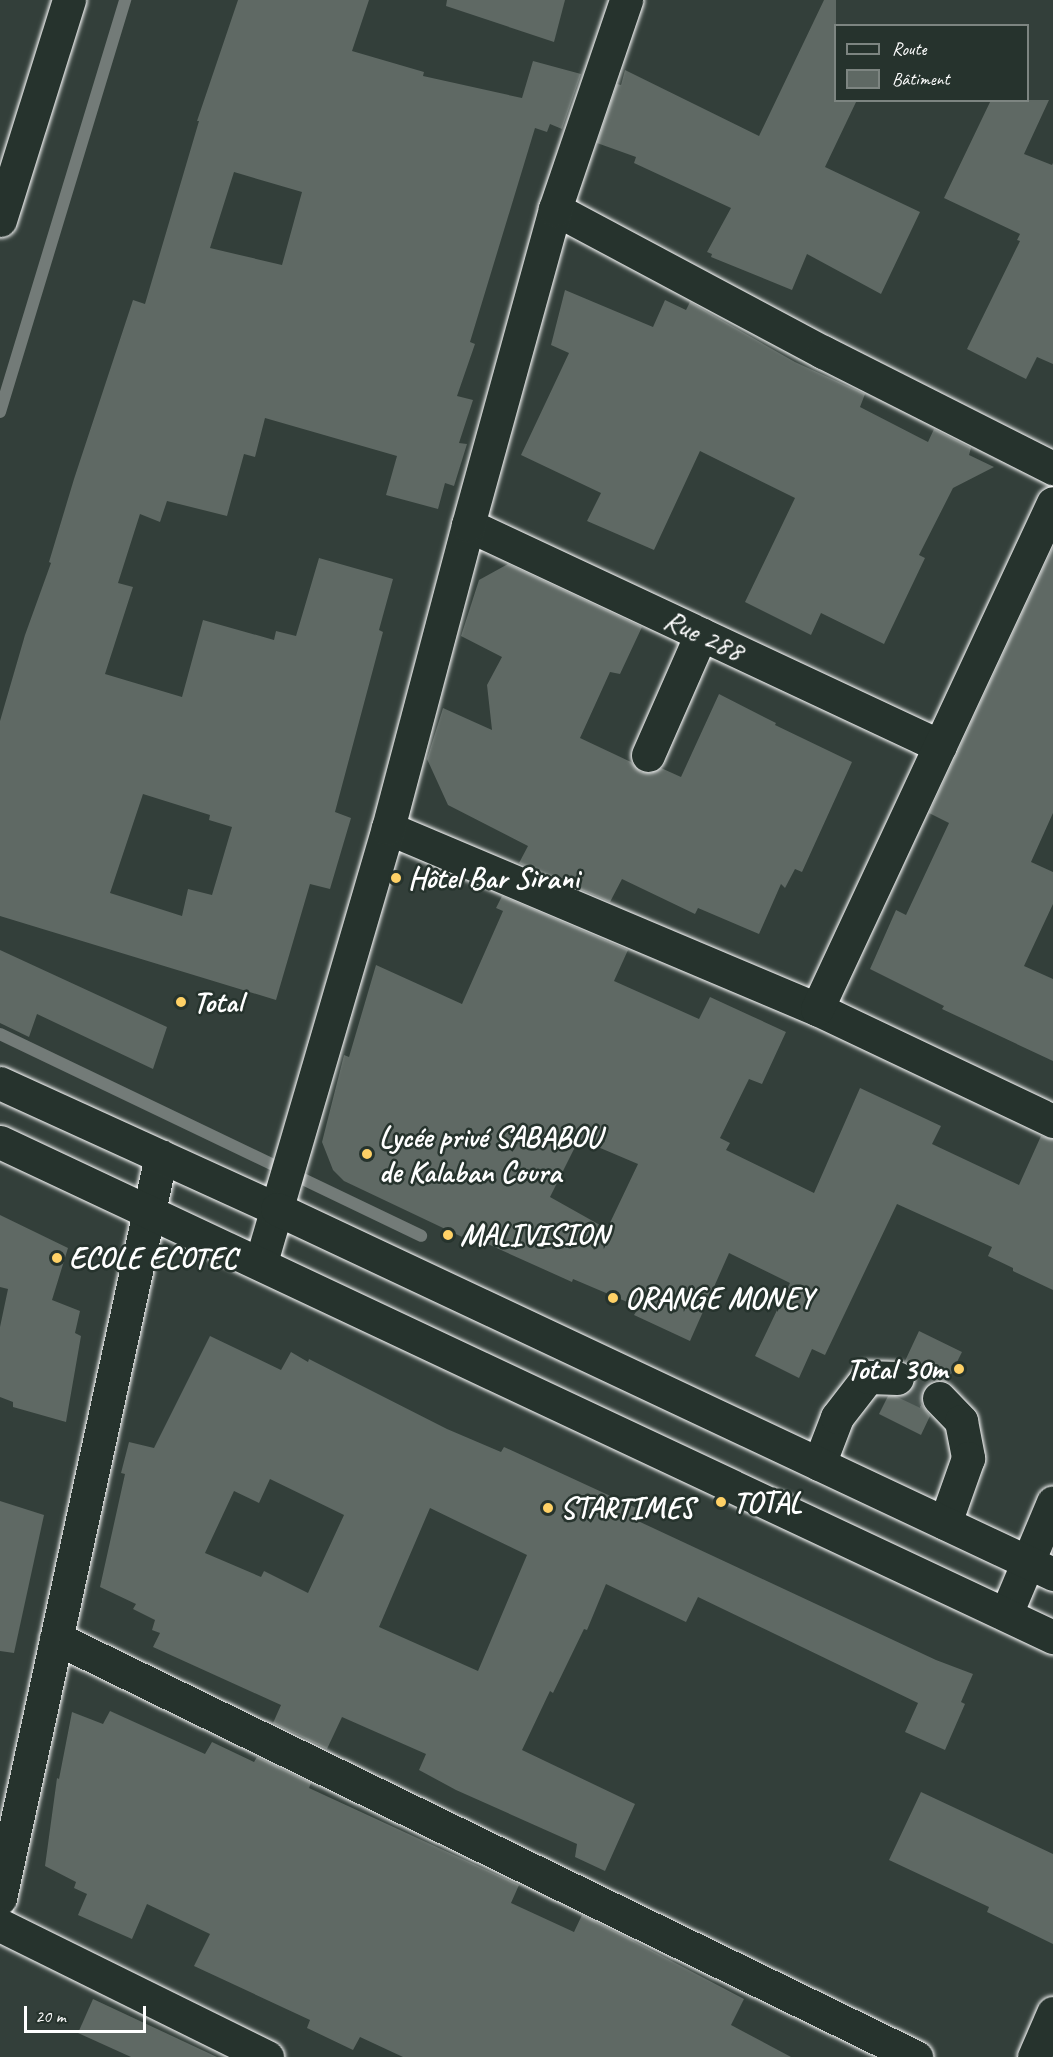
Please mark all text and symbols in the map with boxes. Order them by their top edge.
legend [834,24,1029,102]
text: Route [892,38,926,60]
text: Bâtiment [892,68,950,90]
street label: Rue 288 [658,601,750,669]
place label: Hôtel Bar Sirani [408,860,580,896]
marker: Hôtel Bar Sirani [389,871,403,885]
place label: Total [193,984,242,1020]
marker: Total [174,995,188,1009]
place label: Lycée privé SABABOU de Kalaban Coura [379,1119,601,1190]
marker: Lycée privé SABABOU de Kalaban Coura [360,1147,374,1161]
place label: MALIVISION [460,1217,608,1253]
marker: MALIVISION [441,1228,455,1242]
place label: ECOLE ECOTEC [69,1240,236,1276]
marker: ECOLE ECOTEC [50,1251,64,1265]
place label: ORANGE MONEY [625,1280,814,1316]
marker: ORANGE MONEY [606,1291,620,1305]
place label: Total 30m [846,1351,947,1387]
marker: Total 30m [952,1362,966,1376]
place label: TOTAL [733,1484,801,1520]
place label: STARTIMES [560,1490,694,1526]
marker: TOTAL [714,1495,728,1509]
marker: STARTIMES [541,1501,555,1515]
scale bar [27,1994,148,2032]
text: 20 m [35,2005,66,2027]

